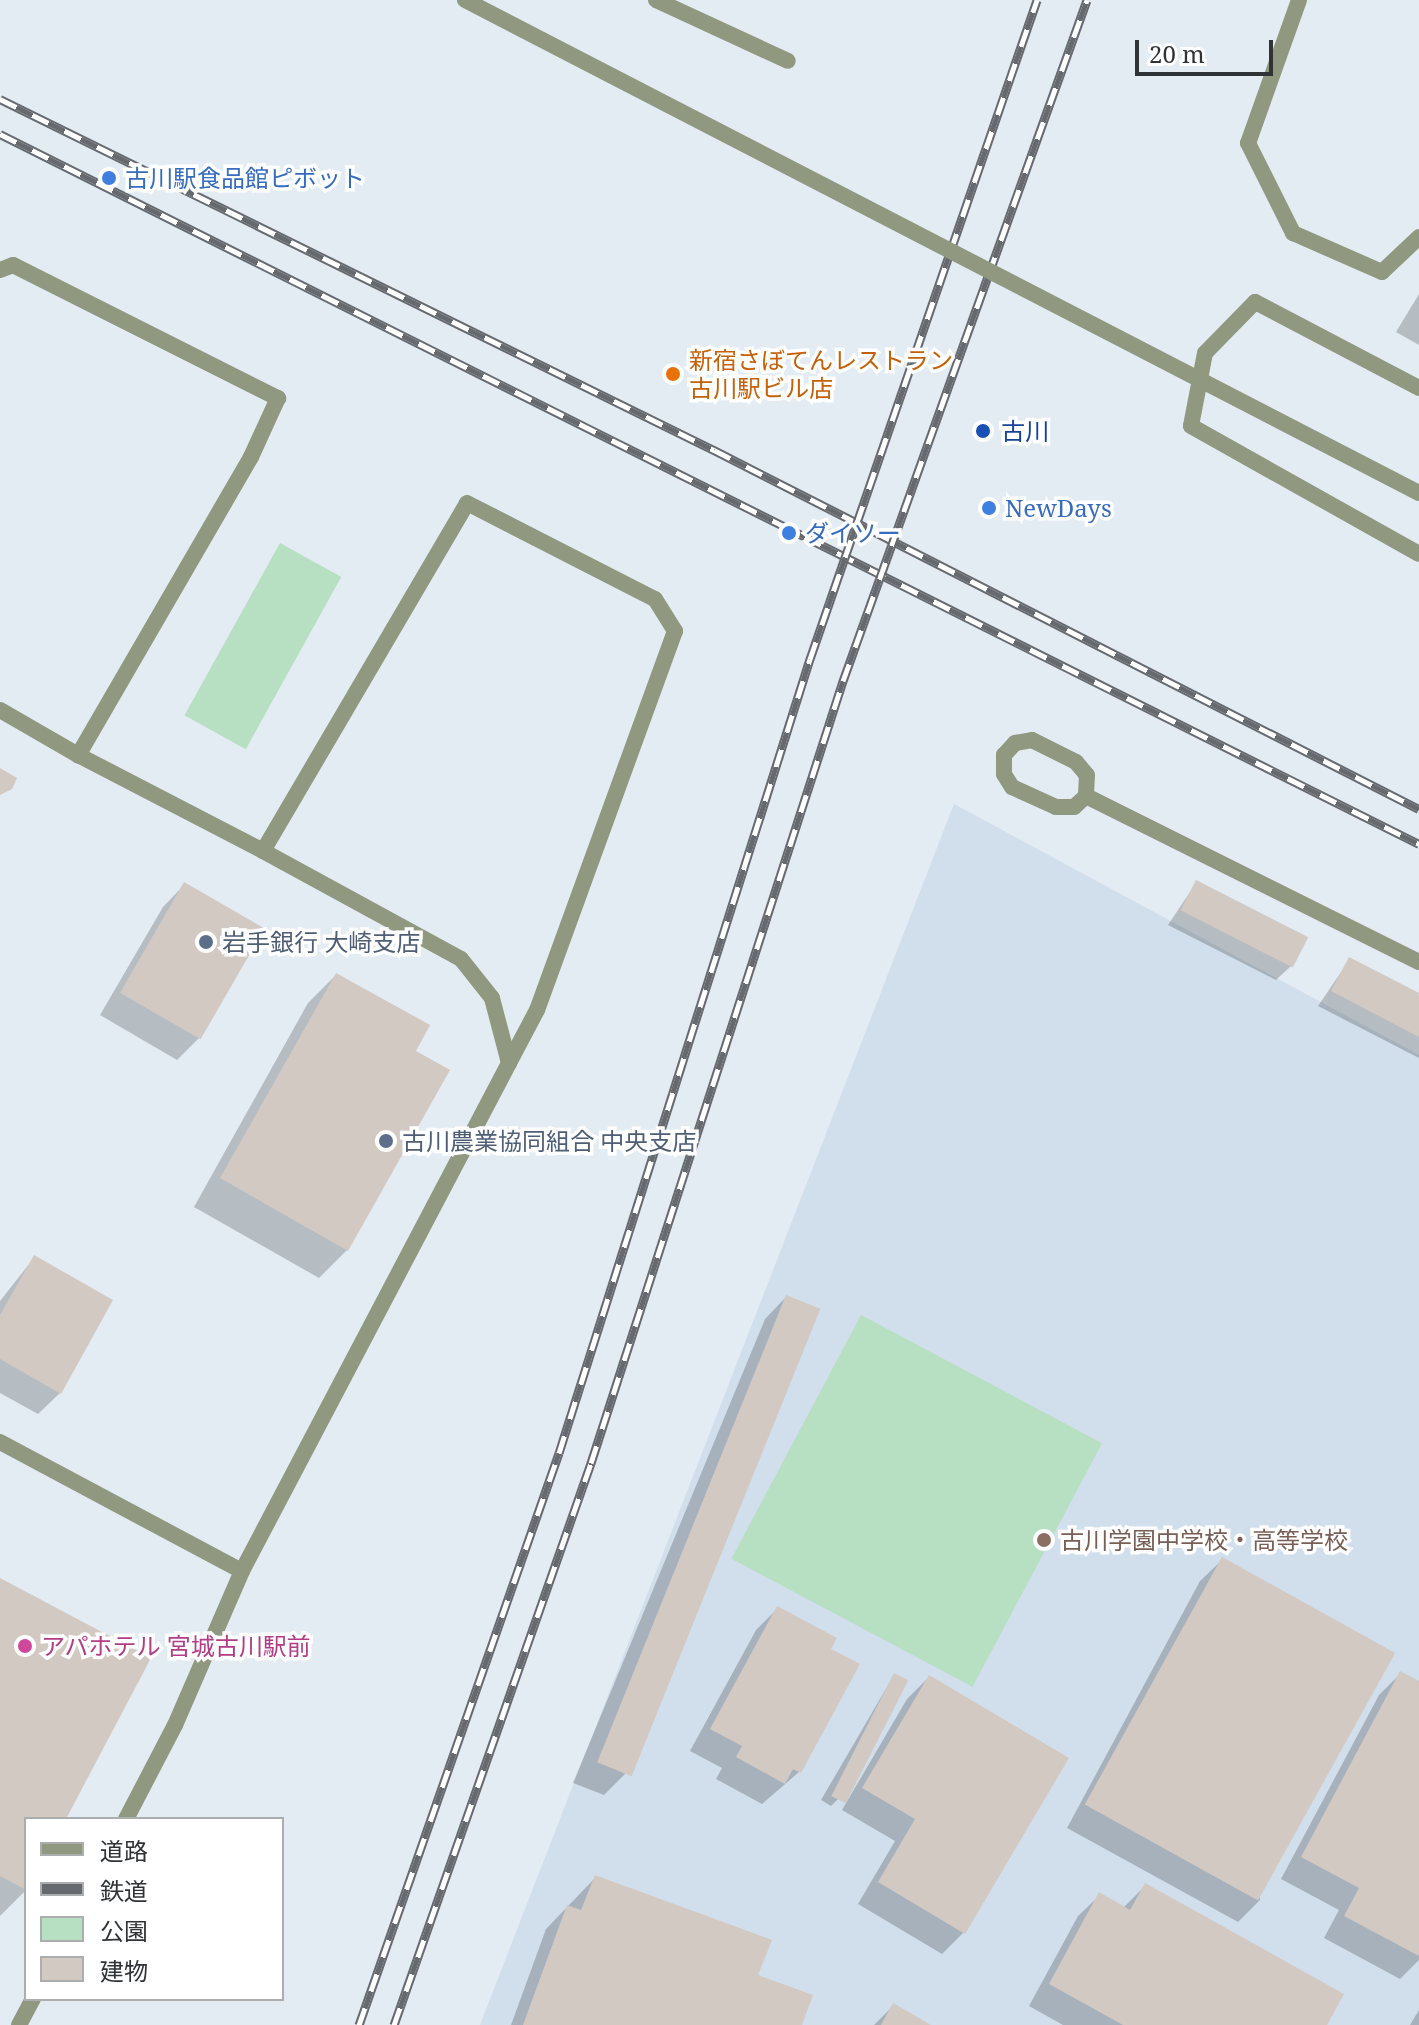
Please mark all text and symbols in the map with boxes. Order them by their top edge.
scale bar [1139,24,1277,74]
text: 20 m [1149,37,1205,70]
place label: 古川駅食品館ピボット [125,164,365,192]
marker: 古川駅食品館ピボット [100,169,118,187]
place label: 新宿さぼてんレストラン 古川駅ビル店 [689,346,953,402]
marker: 新宿さぼてんレストラン 古川駅ビル店 [664,365,682,383]
place label: 古川 [1001,417,1049,445]
marker: 古川 [972,420,994,442]
place label: NewDays [1005,494,1112,522]
marker: NewDays [980,499,998,517]
place label: ダイソー [805,519,901,547]
marker: ダイソー [780,524,798,542]
place label: 岩手銀行 大崎支店 [222,928,420,956]
marker: 岩手銀行 大崎支店 [197,933,215,951]
place label: 古川農業協同組合 中央支店 [402,1127,696,1155]
marker: 古川農業協同組合 中央支店 [377,1132,395,1150]
place label: 古川学園中学校・高等学校 [1060,1526,1348,1554]
marker: 古川学園中学校・高等学校 [1035,1531,1053,1549]
place label: アパホテル 宮城古川駅前 [41,1632,311,1660]
marker: アパホテル 宮城古川駅前 [16,1637,34,1655]
legend [24,1817,284,2001]
text: 道路 [100,1834,148,1867]
text: 鉄道 [100,1874,148,1907]
text: 公園 [100,1914,148,1947]
text: 建物 [100,1954,148,1987]

